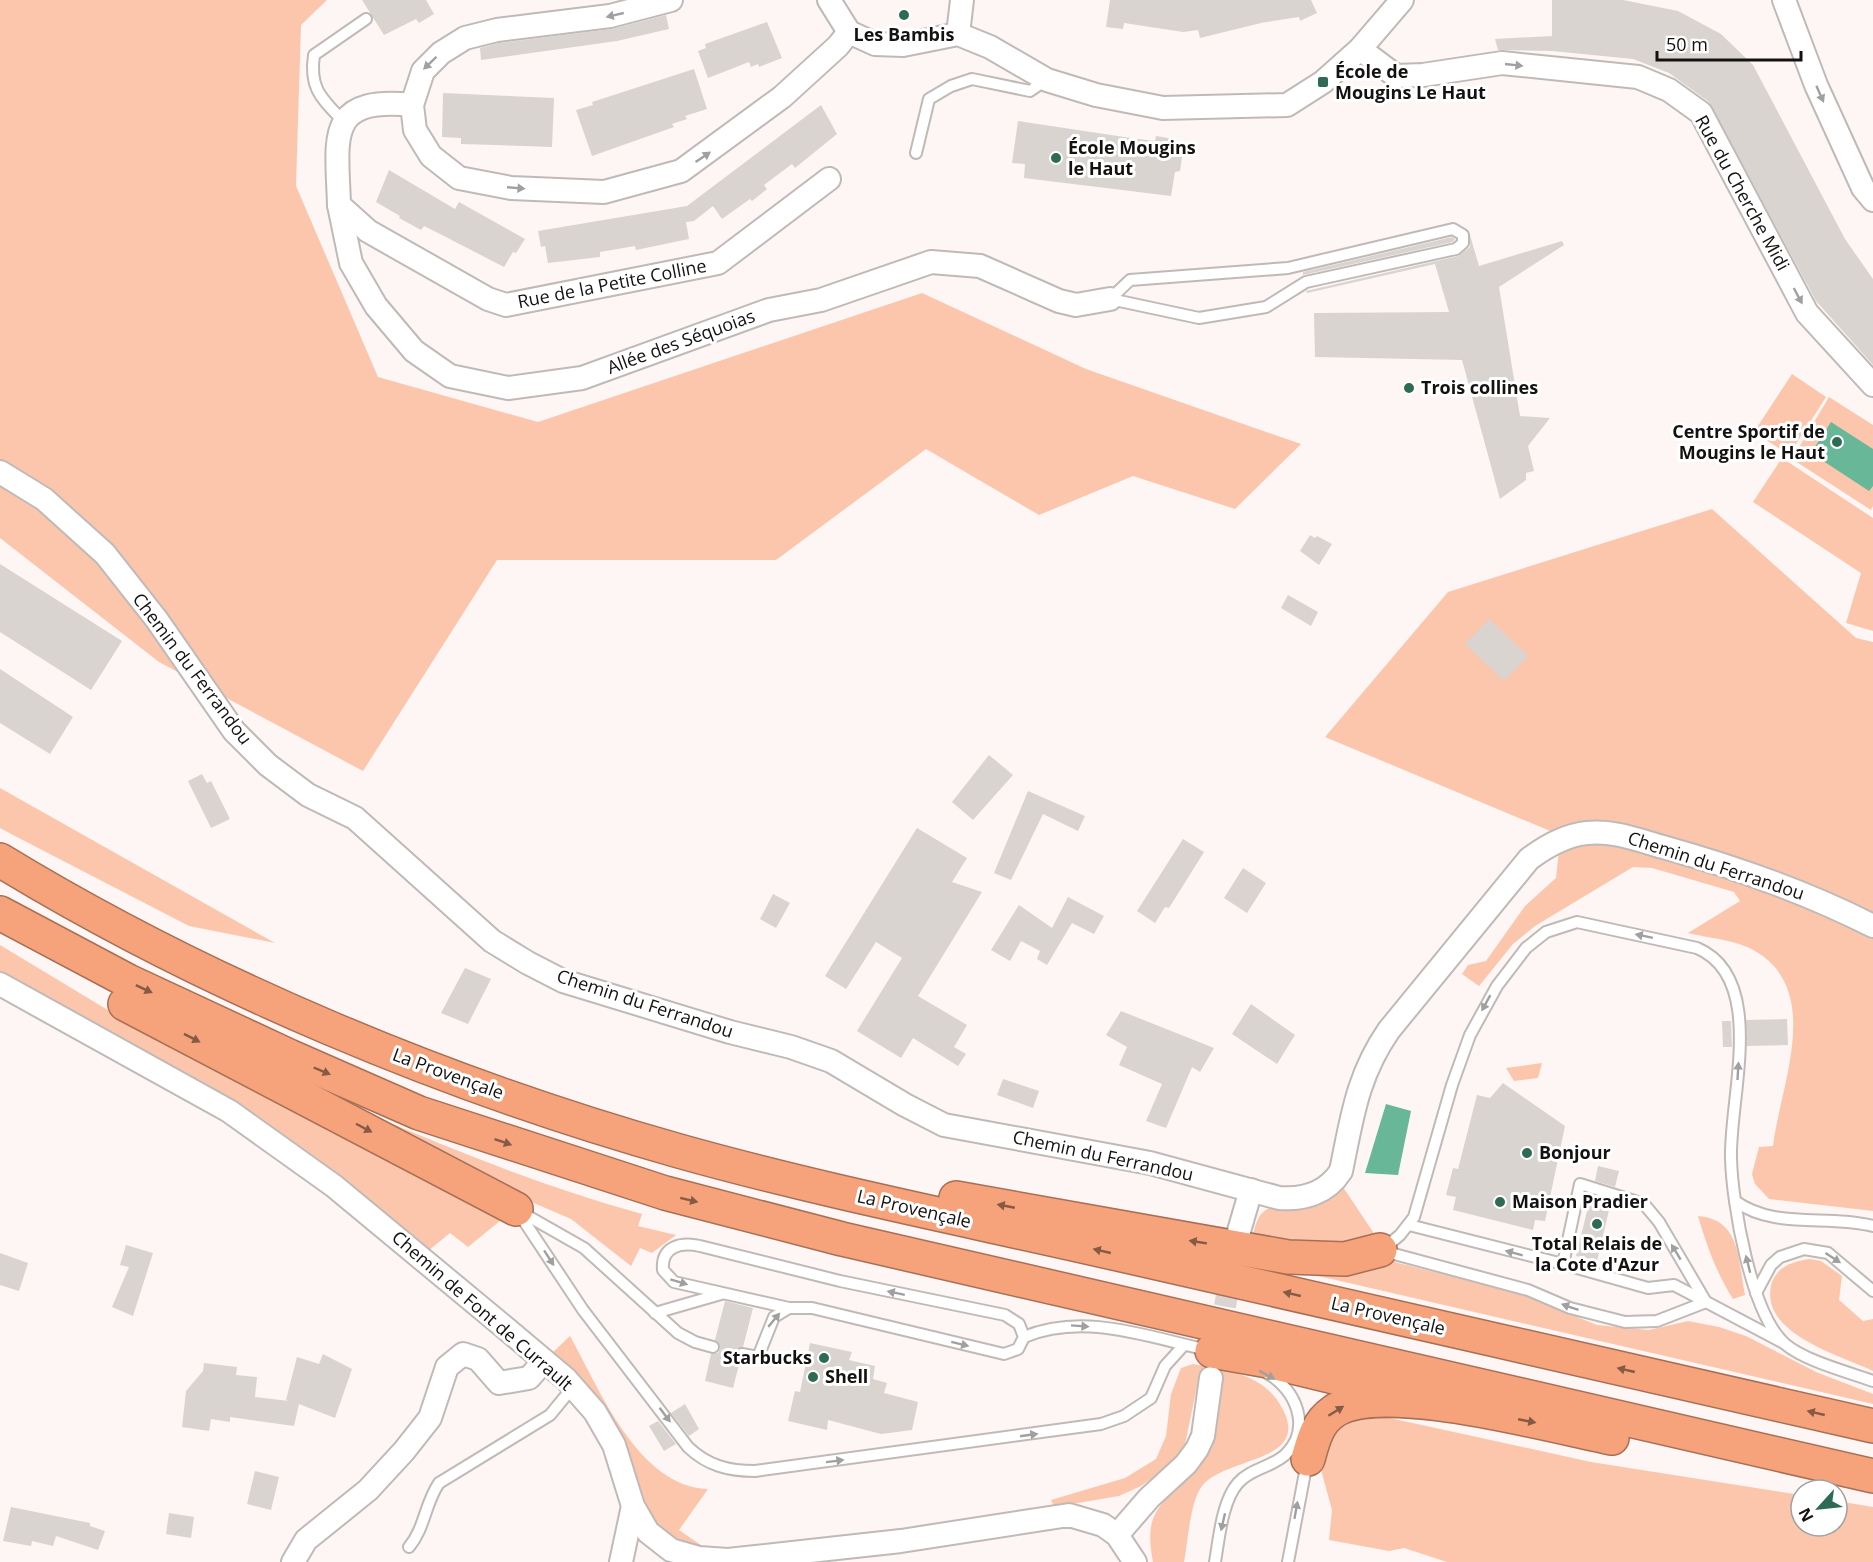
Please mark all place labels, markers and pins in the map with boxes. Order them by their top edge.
marker: Les Bambis [897,8,911,22]
place label: Les Bambis [854,22,954,46]
place label: École de Mougins Le Haut [1335,59,1486,104]
marker: École de Mougins Le Haut [1316,75,1330,89]
place label: École Mougins le Haut [1068,135,1196,180]
marker: École Mougins le Haut [1049,151,1063,165]
place label: Trois collines [1421,375,1538,399]
marker: Trois collines [1402,381,1416,395]
place label: Centre Sportif de Mougins le Haut [1672,419,1825,464]
marker: Centre Sportif de Mougins le Haut [1830,435,1844,449]
place label: Bonjour [1539,1140,1611,1164]
marker: Bonjour [1520,1146,1534,1160]
place label: Maison Pradier [1512,1189,1648,1213]
marker: Maison Pradier [1493,1195,1507,1209]
marker: Total Relais de la Cote d'Azur [1590,1217,1604,1231]
place label: Total Relais de la Cote d'Azur [1532,1231,1662,1276]
place label: Starbucks [723,1345,812,1369]
marker: Starbucks [817,1351,831,1365]
place label: Shell [825,1364,868,1388]
marker: Shell [806,1370,820,1384]

